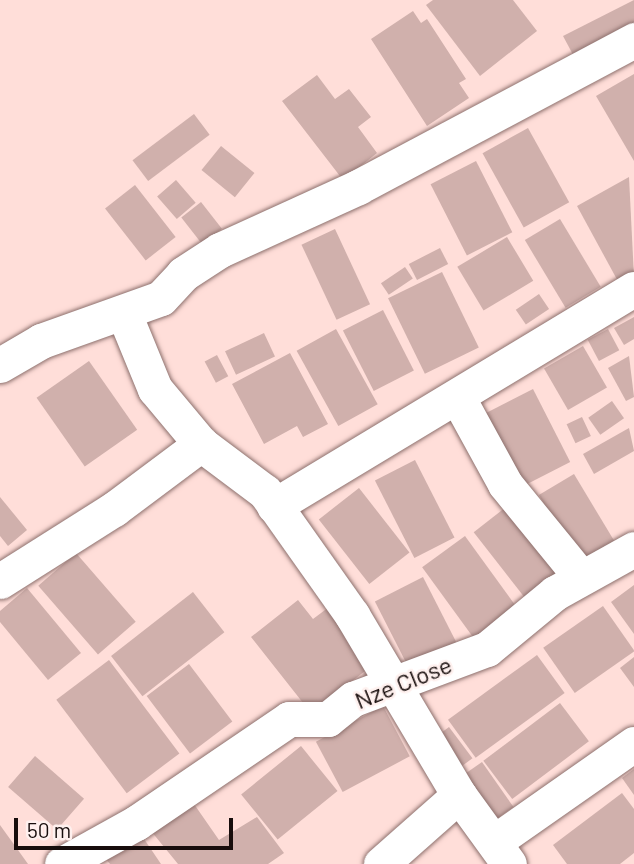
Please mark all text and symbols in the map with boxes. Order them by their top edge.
street label: Nze Close [350,650,456,714]
scale bar [18,804,236,848]
text: 50 m [27,817,71,842]

